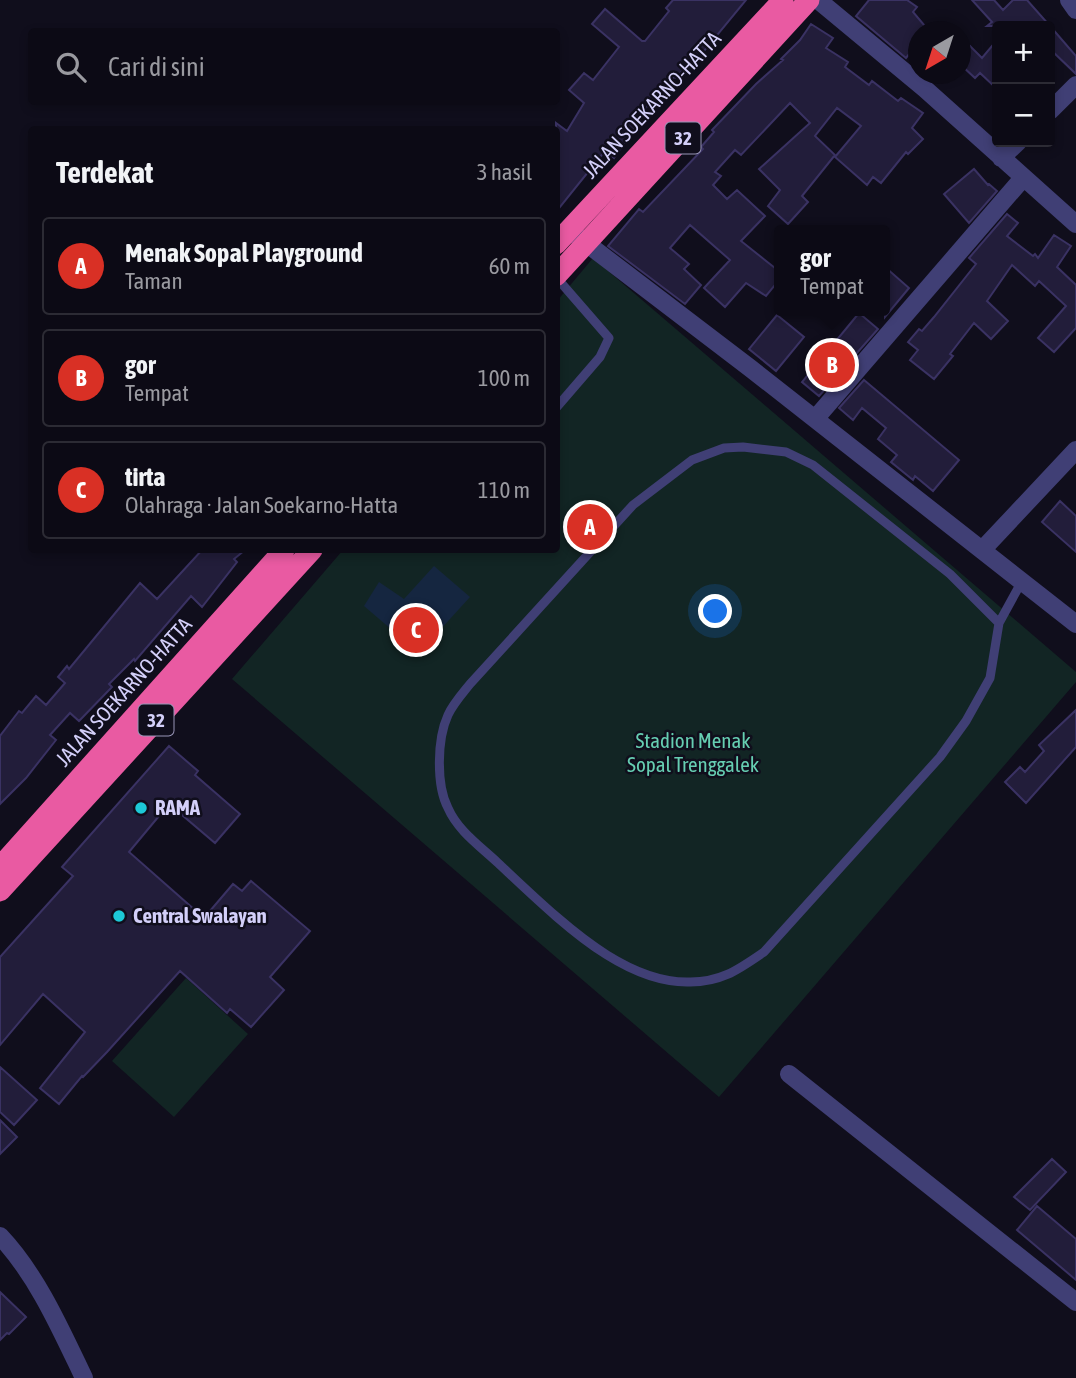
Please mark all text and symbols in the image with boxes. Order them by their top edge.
north arrow [908,21,971,84]
map controls [992,21,1055,147]
button: + [992,21,1055,84]
street label: JALAN SOEKARNO-HATTA [577,26,726,182]
search box [28,28,560,105]
icon: search [52,48,90,86]
text: Cari di sini [108,52,205,82]
button: − [992,84,1055,147]
road number: 32 [666,122,700,154]
text: Terdekat [56,155,153,189]
text: 3 hasil [477,159,532,185]
popup [774,225,890,316]
text: Menak Sopal Playground [125,238,363,268]
text: gor [800,243,831,273]
text: A [75,253,87,279]
text: 60 m [489,253,530,279]
text: Taman [125,268,183,294]
text: Tempat [800,273,864,299]
pin: B [809,339,855,391]
text: gor [125,350,156,380]
text: B [76,365,86,391]
text: 100 m [478,365,530,391]
text: Tempat [125,380,189,406]
text: tirta [125,462,165,492]
text: C [76,477,86,503]
text: 110 m [478,477,530,503]
text: Olahraga · Jalan Soekarno-Hatta [125,492,398,518]
pin: A [567,501,613,553]
your location [698,594,732,628]
pin: C [393,604,439,656]
street label: JALAN SOEKARNO-HATTA [50,612,197,770]
road number: 32 [138,705,174,736]
park label: Stadion Menak Sopal Trenggalek [627,728,759,776]
place label: RAMA [155,795,201,819]
marker: RAMA [133,800,149,816]
place label: Central Swalayan [133,903,267,927]
marker: Central Swalayan [111,908,127,924]

